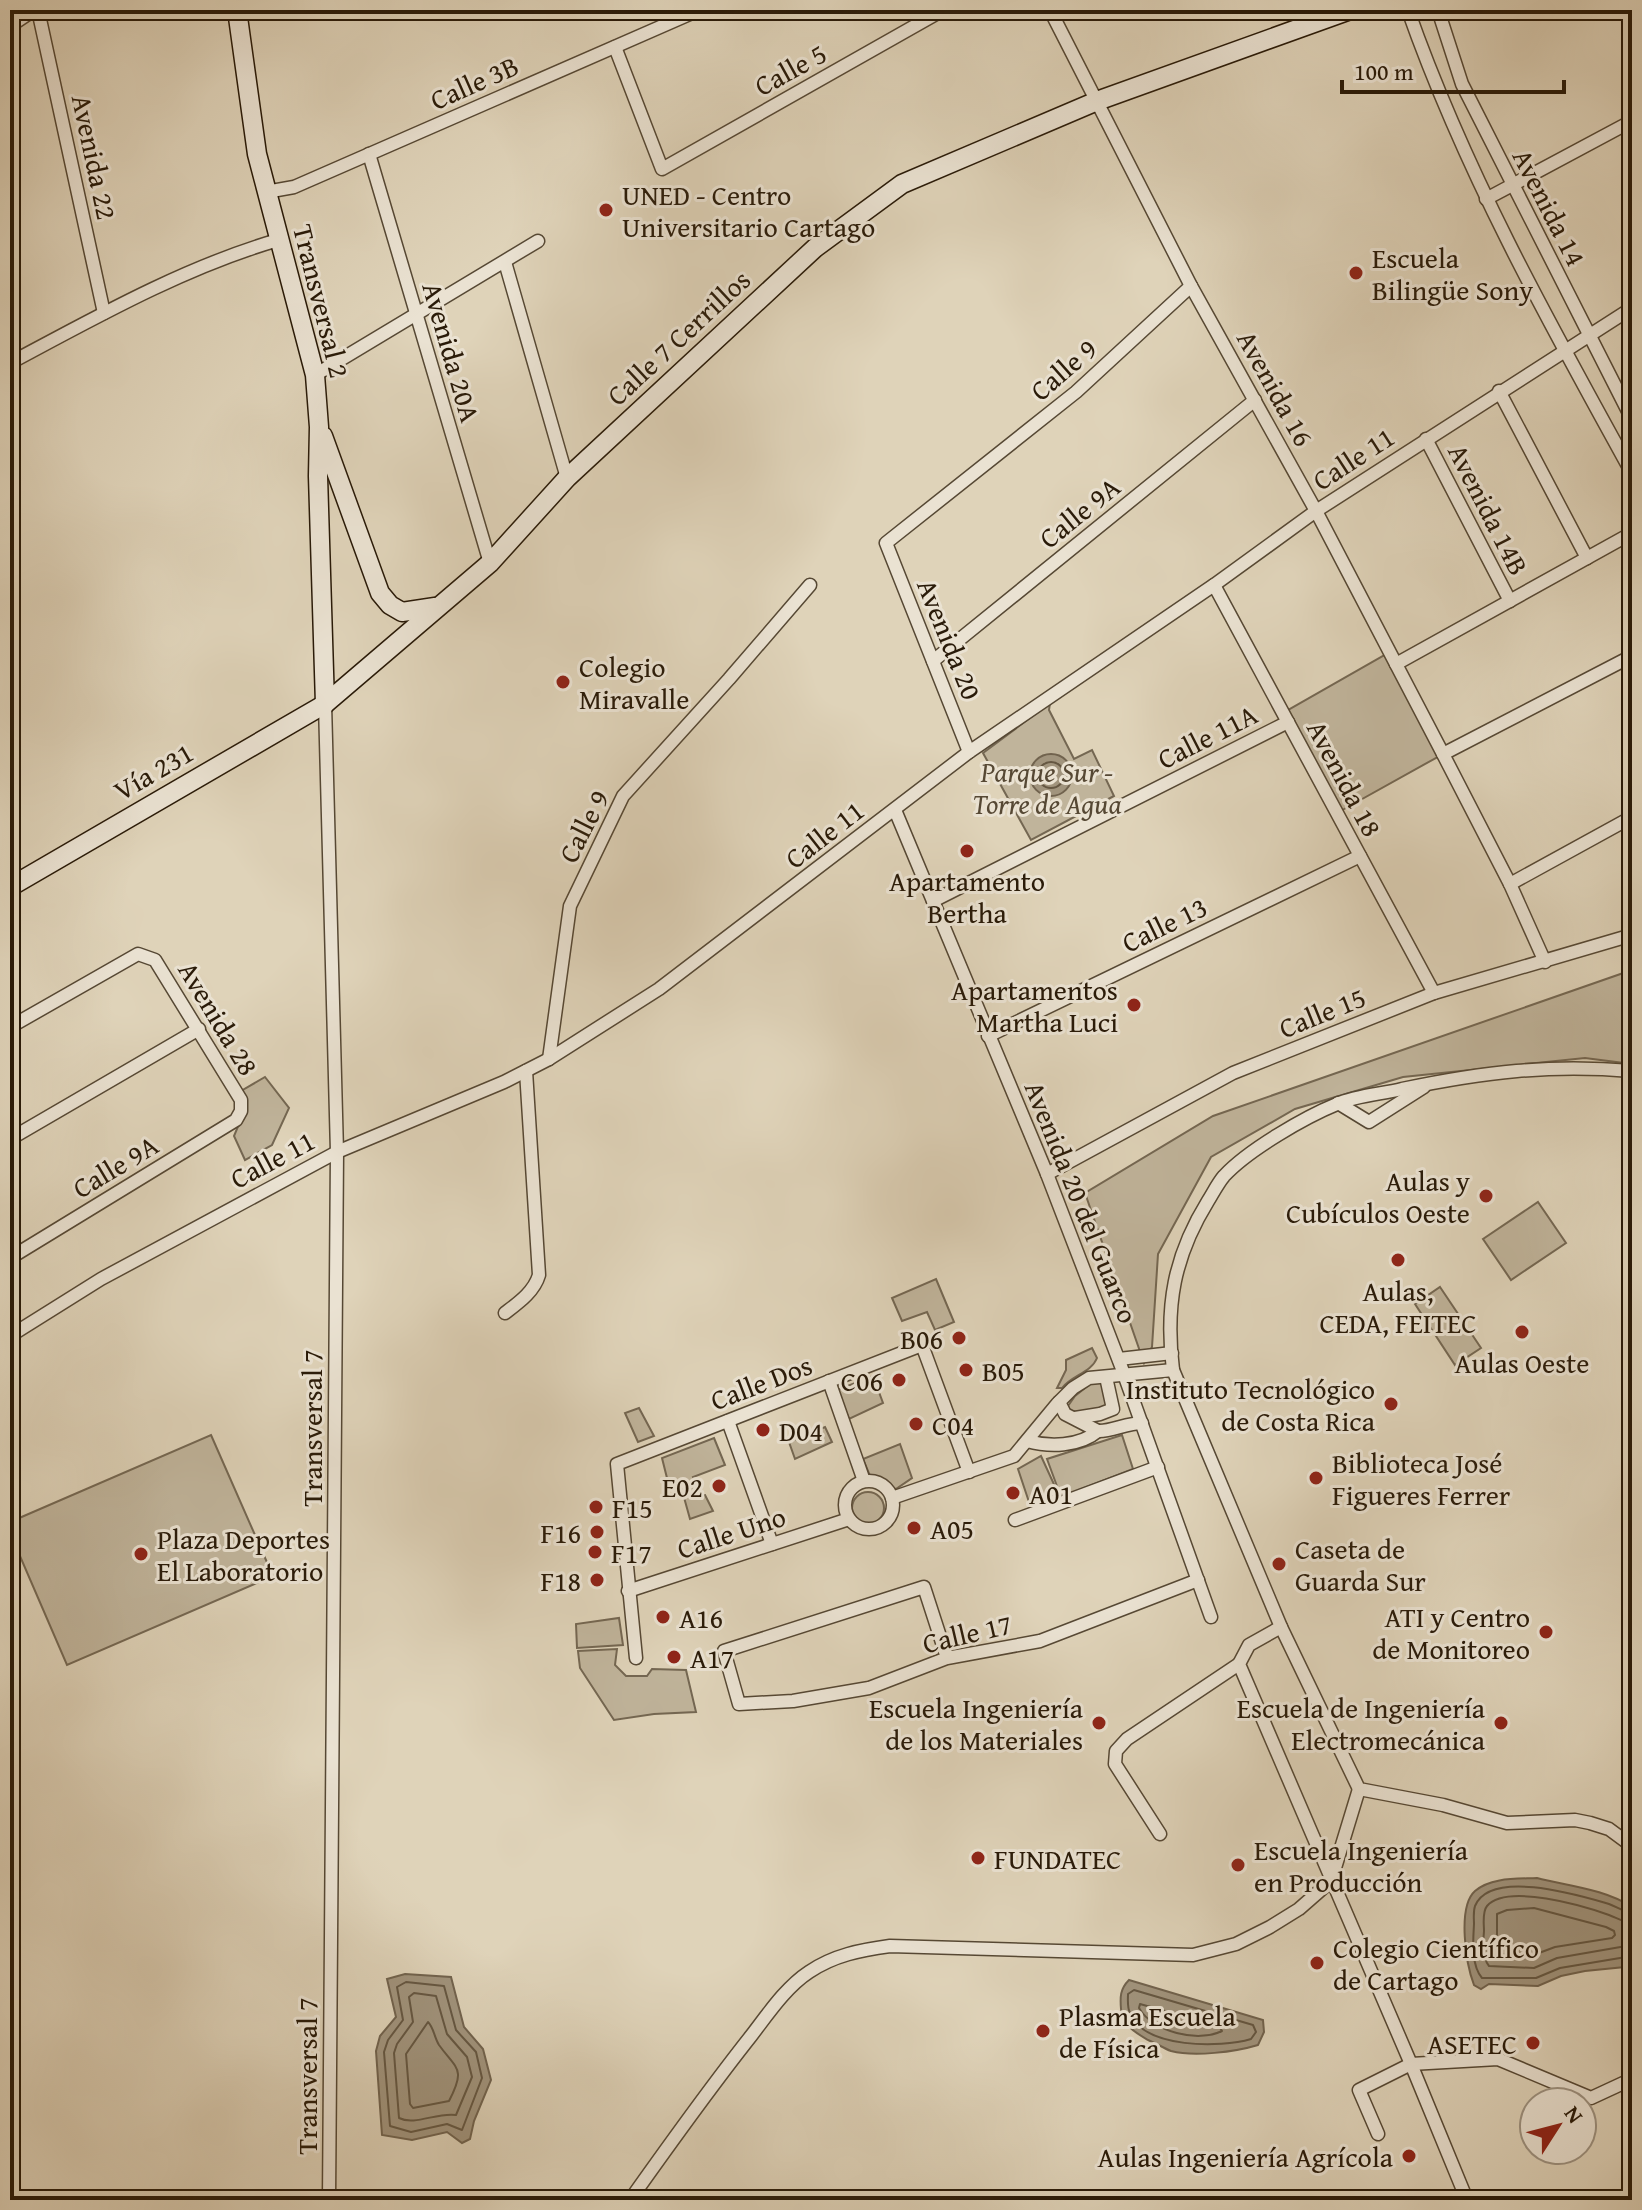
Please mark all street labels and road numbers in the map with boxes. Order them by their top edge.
street label: Calle 5 [746,32,834,106]
street label: Calle 3B [423,44,525,120]
street label: Avenida 22 [62,91,128,223]
street label: Avenida 14 [1503,141,1597,273]
street label: Transversal 2 [283,220,361,382]
street label: Calle 7 Cerrillos [597,259,759,415]
street label: Avenida 20A [412,277,492,427]
street label: Avenida 16 [1227,323,1325,453]
street label: Calle 9 [1021,328,1105,410]
street label: Calle 11 [1304,416,1402,500]
street label: Avenida 14B [1438,436,1540,582]
street label: Calle 9A [1030,467,1128,557]
street label: Avenida 20 [907,572,993,706]
street label: Calle 11A [1150,693,1264,779]
street label: Avenida 18 [1297,712,1393,844]
street label: Vía 231 [105,732,201,810]
street label: Calle 9 [547,782,619,870]
street label: Calle 11 [776,790,872,878]
street label: Calle 13 [1114,886,1214,962]
street label: Avenida 28 [169,953,269,1083]
street label: Calle 15 [1272,976,1372,1048]
street label: Avenida 20 del Guarco [1015,1075,1149,1329]
street label: Calle 11 [222,1120,322,1198]
street label: Calle 9A [64,1124,166,1208]
street label: Calle Dos [704,1344,818,1420]
street label: Transversal 7 [291,1350,332,1506]
street label: Calle Uno [671,1495,791,1569]
street label: Calle 17 [918,1603,1016,1663]
street label: Transversal 7 [286,1998,327,2154]

